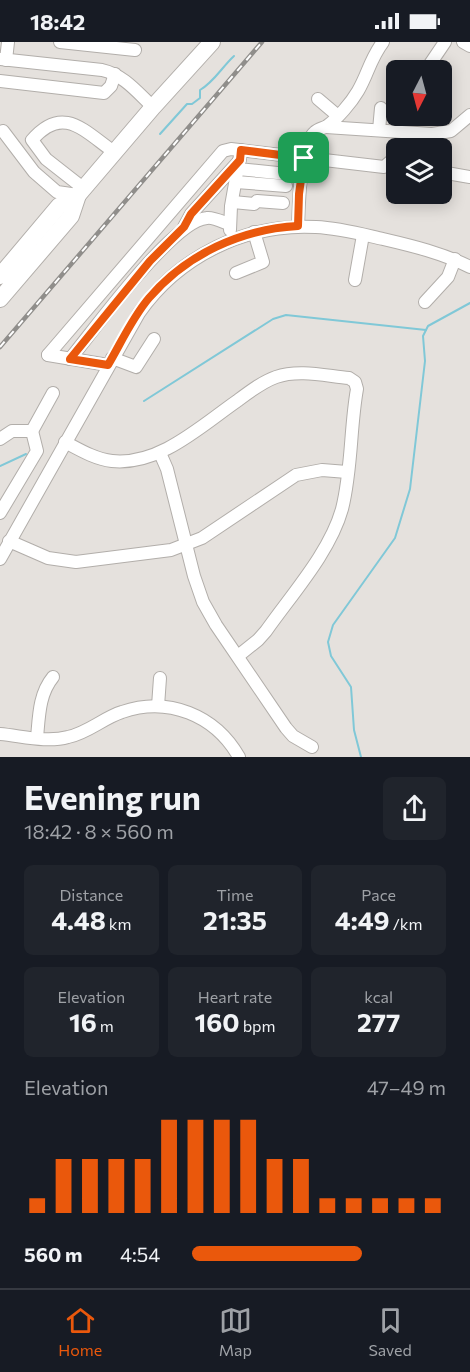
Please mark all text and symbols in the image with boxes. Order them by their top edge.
text: 18:42 [30,8,85,35]
north arrow [386,60,452,126]
map controls [386,60,452,204]
pin [278,132,329,183]
button: layers [386,138,452,204]
icon: arrive [287,141,320,174]
text: Evening run [24,776,201,817]
button: share [383,777,446,840]
text: 18:42 · 8 × 560 m [24,819,174,843]
text: Distance [60,885,123,904]
text: Time [217,885,253,904]
text: Pace [361,885,396,904]
text: 4.48 [51,904,106,935]
text: 21:35 [203,904,267,935]
text: 4:49 [335,904,390,935]
text: km [106,914,131,933]
text: /km [390,914,422,933]
text: Elevation [58,987,125,1006]
text: Heart rate [198,987,272,1006]
text: kcal [364,987,393,1006]
text: 16 [69,1006,97,1037]
text: 160 [194,1006,240,1037]
text: 277 [357,1006,400,1037]
text: m [97,1016,114,1035]
text: bpm [240,1016,276,1035]
text: Elevation [24,1075,109,1099]
text: 47–49 m [367,1075,446,1099]
text: 560 m [24,1242,83,1266]
text: 4:54 [120,1242,160,1266]
tab: Home [58,1304,102,1359]
tab: Map [219,1304,252,1359]
tab: Saved [368,1304,412,1359]

